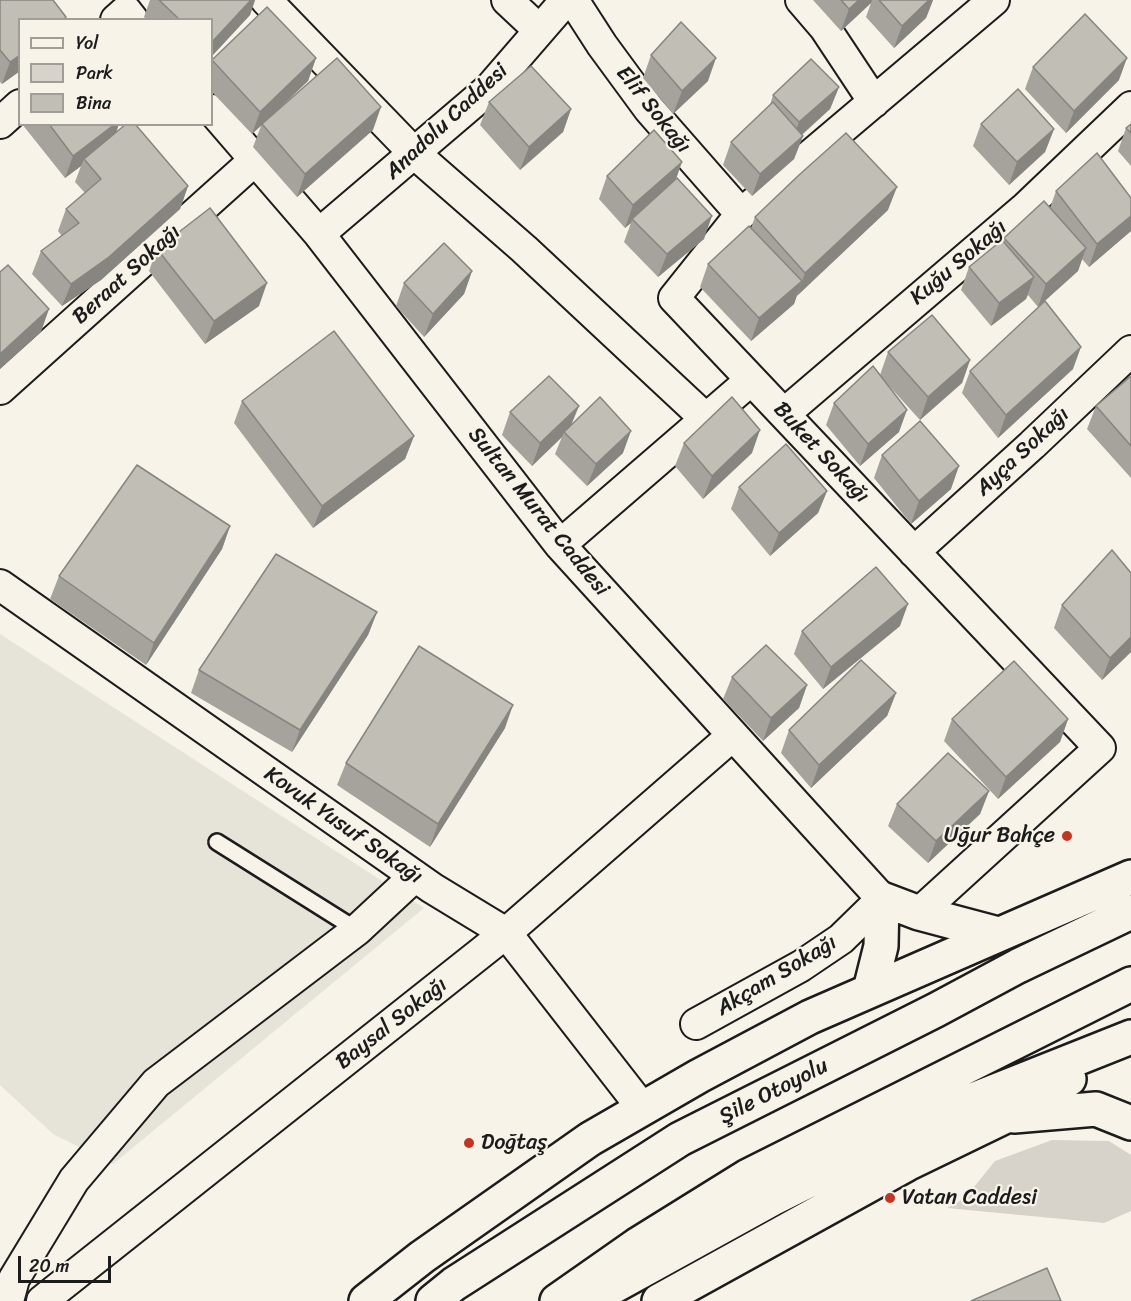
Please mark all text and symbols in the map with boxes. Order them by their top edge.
legend [18,18,213,126]
text: Yol [76,27,98,59]
text: Park [76,57,113,89]
street label: Anadolu Caddesi [380,58,514,186]
street label: Elif Sokağı [610,61,696,159]
text: Bina [76,87,111,119]
street label: Kuğu Sokağı [905,215,1013,311]
street label: Beraat Sokağı [67,220,187,330]
street label: Buket Sokağı [767,397,875,509]
street label: Ayça Sokağı [971,402,1075,502]
street label: Sultan Murat Caddesi [462,422,614,602]
street label: Kovuk Yusuf Sokağı [259,761,427,891]
place label: Uğur Bahçe [944,823,1055,849]
marker: Uğur Bahçe [1060,829,1074,843]
street label: Akçam Sokağı [712,930,842,1022]
street label: Baysal Sokağı [331,972,453,1076]
street label: Şile Otoyolu [715,1053,833,1131]
place label: Doğtaş [481,1130,547,1156]
marker: Doğtaş [462,1136,476,1150]
place label: Vatan Caddesi [902,1185,1037,1211]
marker: Vatan Caddesi [883,1191,897,1205]
scale bar [21,1244,114,1282]
text: 20 m [29,1250,69,1282]

